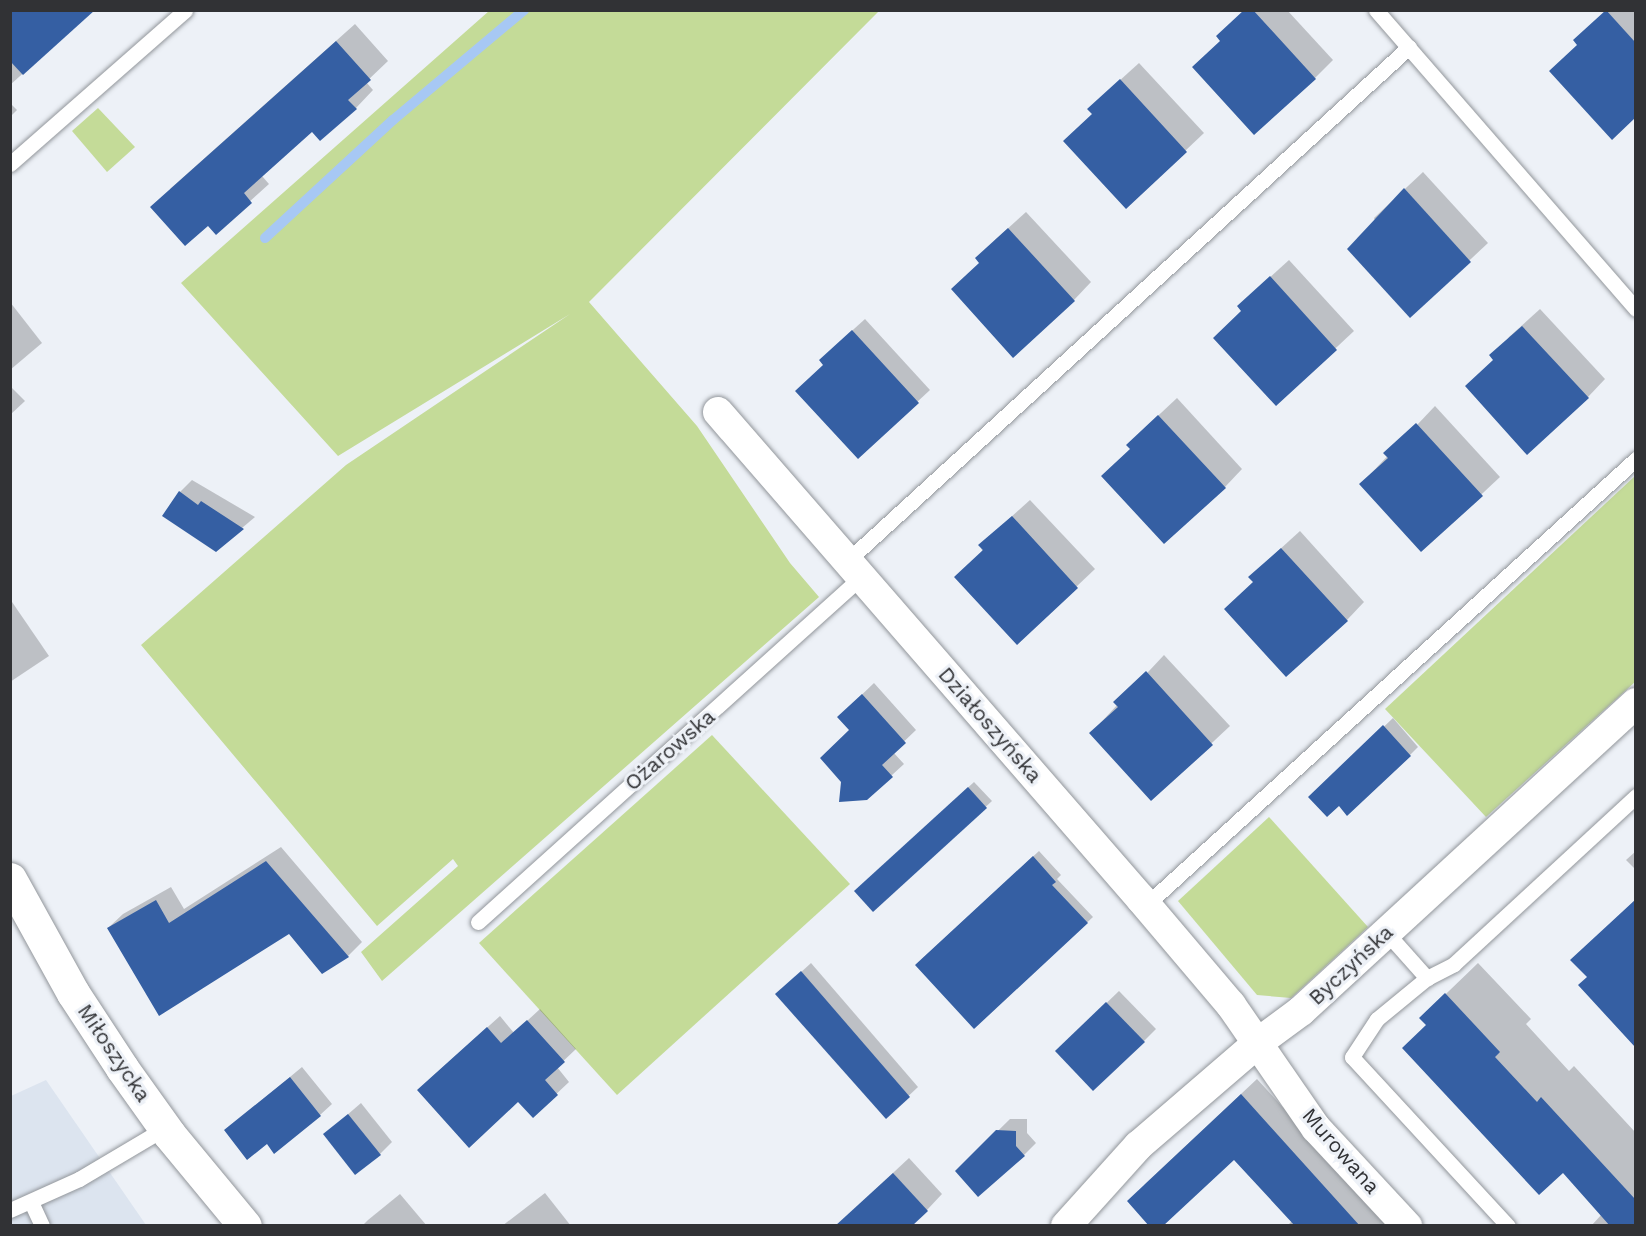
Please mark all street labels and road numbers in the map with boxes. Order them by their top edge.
street label: Działoszyńska [933,662,1047,788]
street label: Ożarowska [620,704,720,796]
street label: Byczyńska [1304,920,1398,1010]
street label: Miłoszycka [72,999,156,1107]
street label: Murowana [1297,1103,1385,1199]

